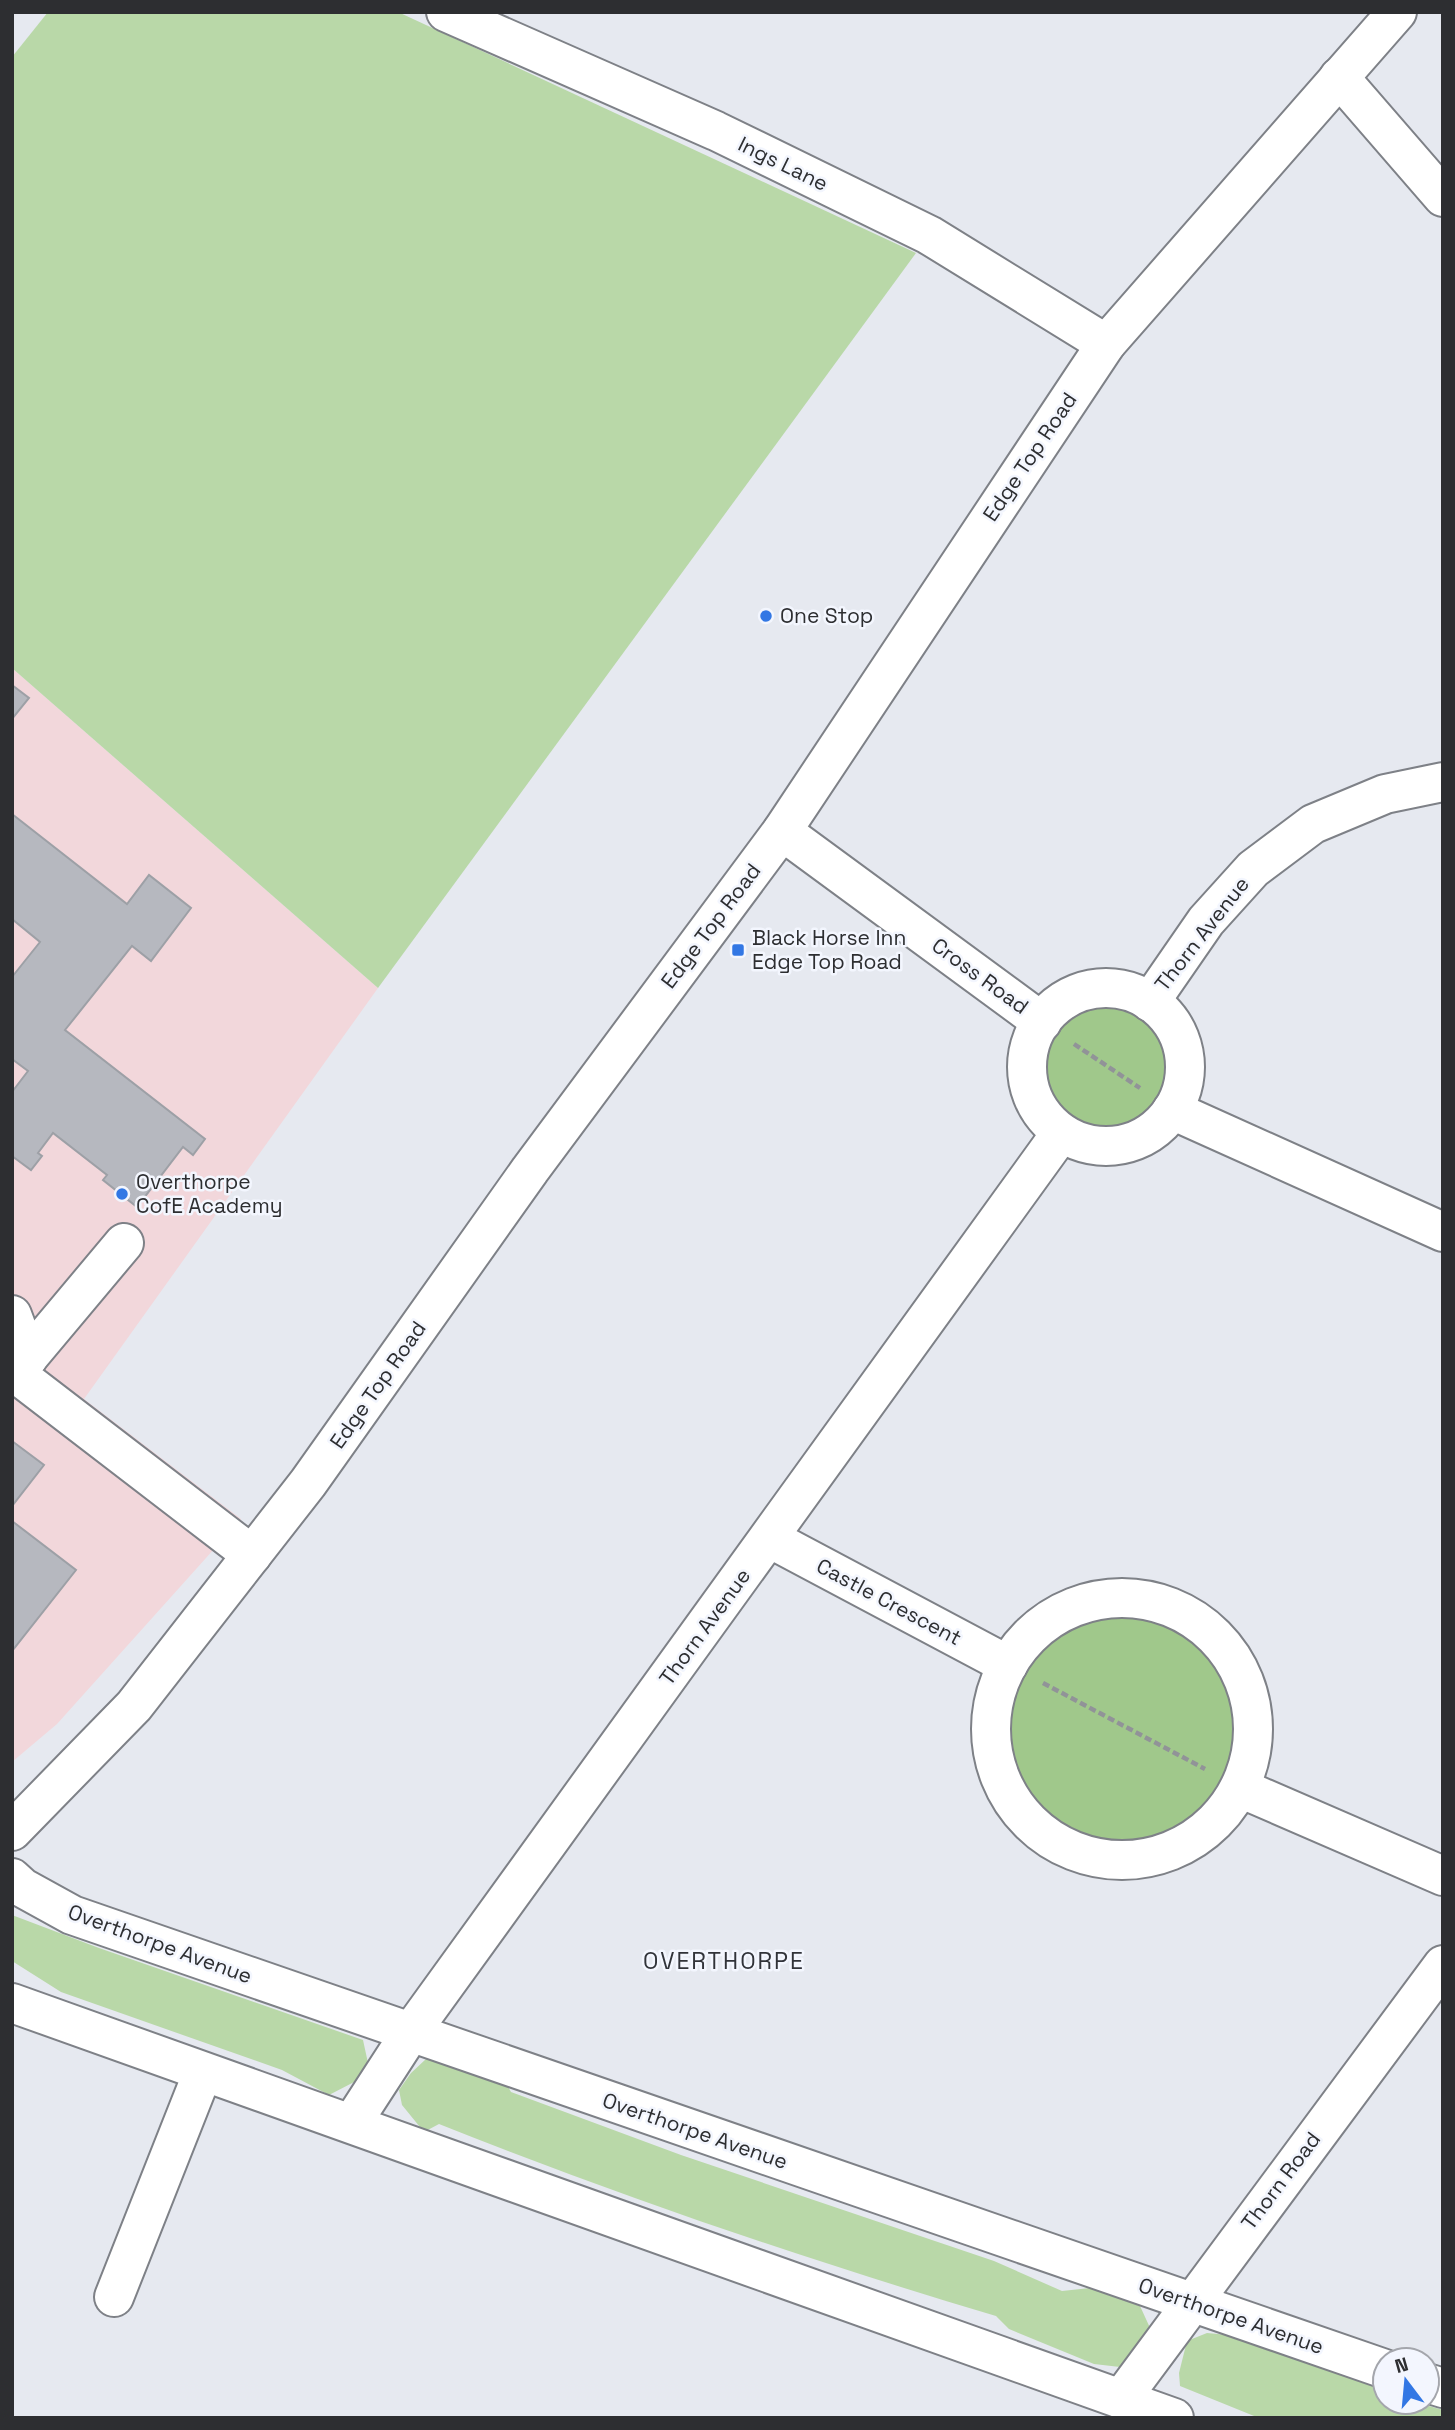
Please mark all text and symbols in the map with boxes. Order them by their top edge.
street label: Ings Lane [734,130,833,197]
street label: Edge Top Road [977,387,1083,526]
place label: One Stop [780,602,873,629]
marker: One Stop [758,608,774,624]
street label: Edge Top Road [655,858,766,994]
street label: Thorn Avenue [1148,871,1255,996]
place label: Black Horse Inn Edge Top Road [752,924,906,975]
street label: Cross Road [927,931,1034,1020]
marker: Black Horse Inn Edge Top Road [730,942,746,958]
place label: Overthorpe CofE Academy [136,1168,283,1219]
marker: Overthorpe CofE Academy [114,1186,130,1202]
street label: Edge Top Road [324,1316,432,1454]
street label: Castle Crescent [812,1552,967,1651]
street label: Thorn Avenue [653,1563,756,1691]
street label: Overthorpe Avenue [64,1898,256,1989]
district label: OVERTHORPE [643,1946,805,1976]
street label: Overthorpe Avenue [599,2086,791,2175]
street label: Thorn Road [1235,2126,1326,2235]
street label: Overthorpe Avenue [1135,2271,1327,2360]
north arrow [1371,2346,1441,2416]
text: N [1392,2351,1411,2379]

